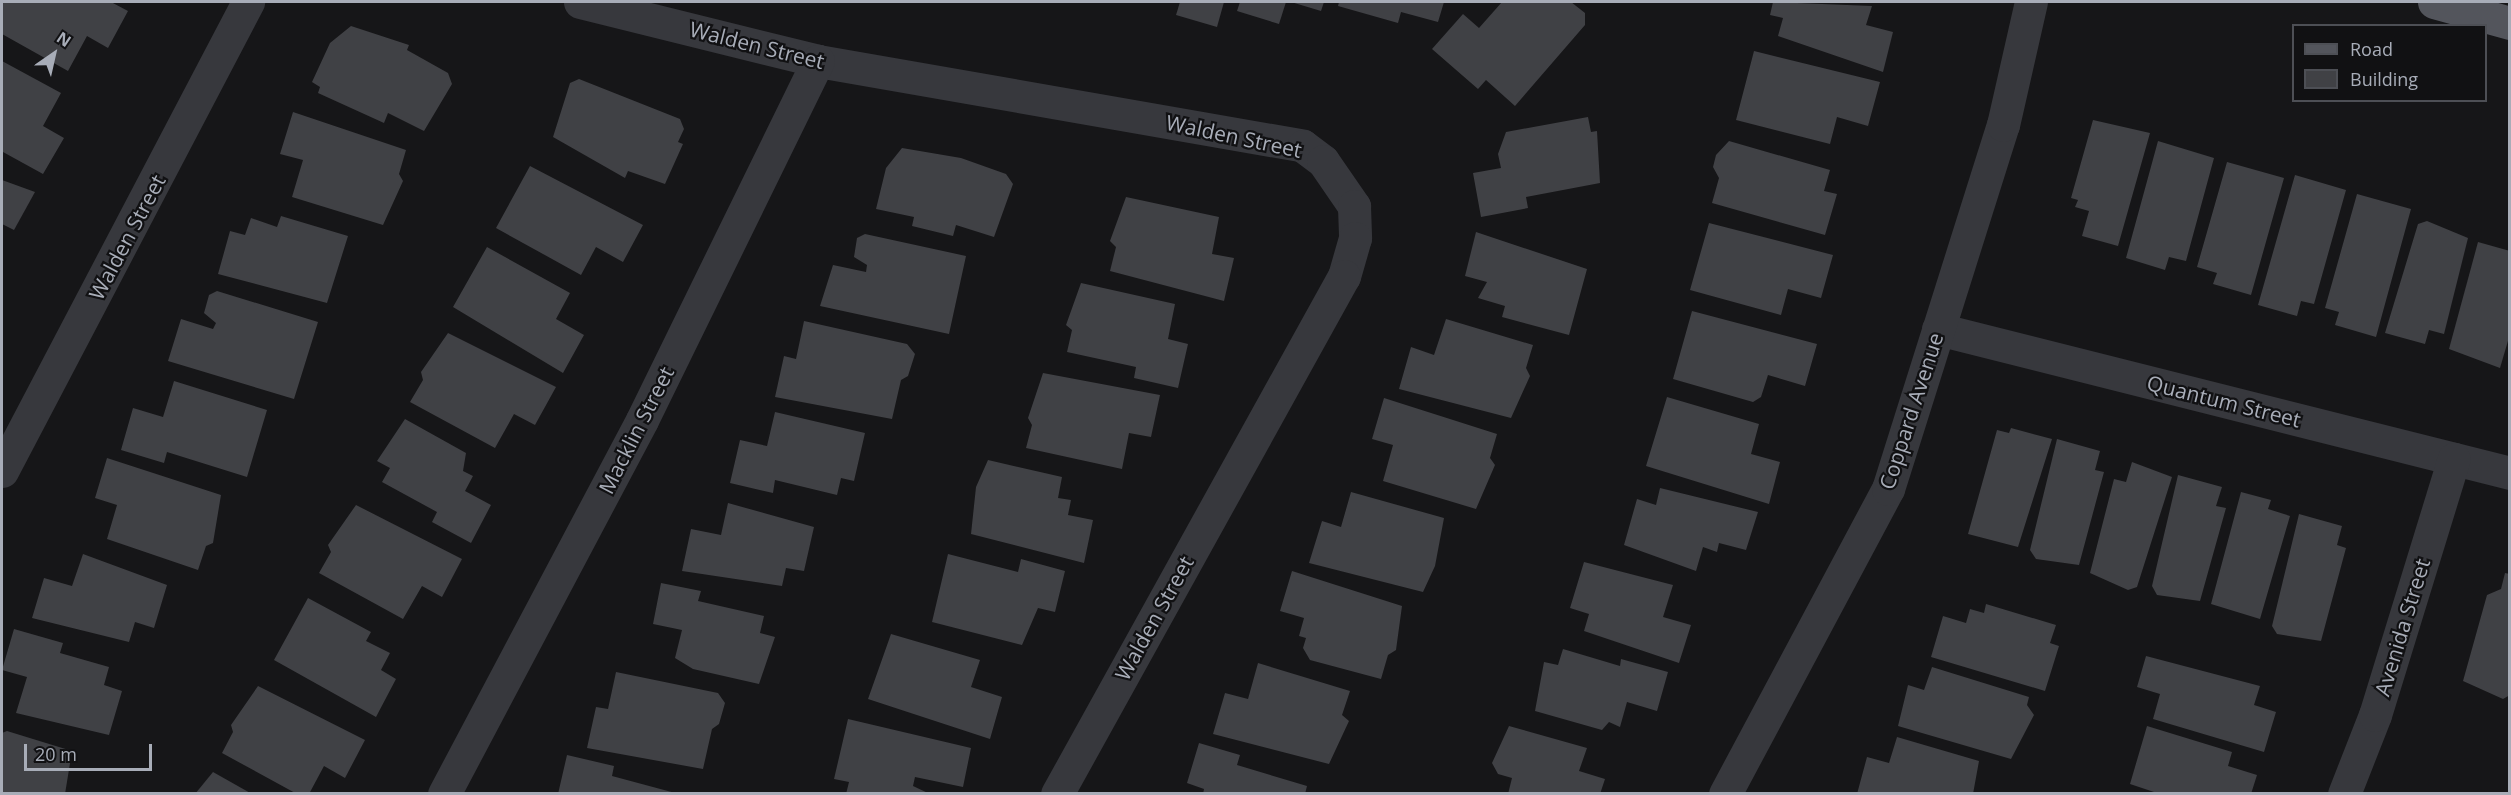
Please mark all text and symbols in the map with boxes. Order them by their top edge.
street label: Walden Street [687,16,827,74]
north arrow [24,24,84,84]
legend [2292,24,2487,102]
text: N [53,26,76,52]
text: Road [2350,37,2393,61]
text: Building [2350,67,2418,91]
street label: Walden Street [1164,109,1304,163]
street label: Walden Street [83,170,171,304]
street label: Coppard Avenue [1874,329,1948,493]
street label: Macklin Street [593,362,679,498]
street label: Quantum Street [2144,370,2304,432]
street label: Walden Street [1110,552,1198,684]
street label: Avenida Street [2369,555,2435,699]
scale bar [27,732,154,770]
text: 20 m [35,742,77,766]

